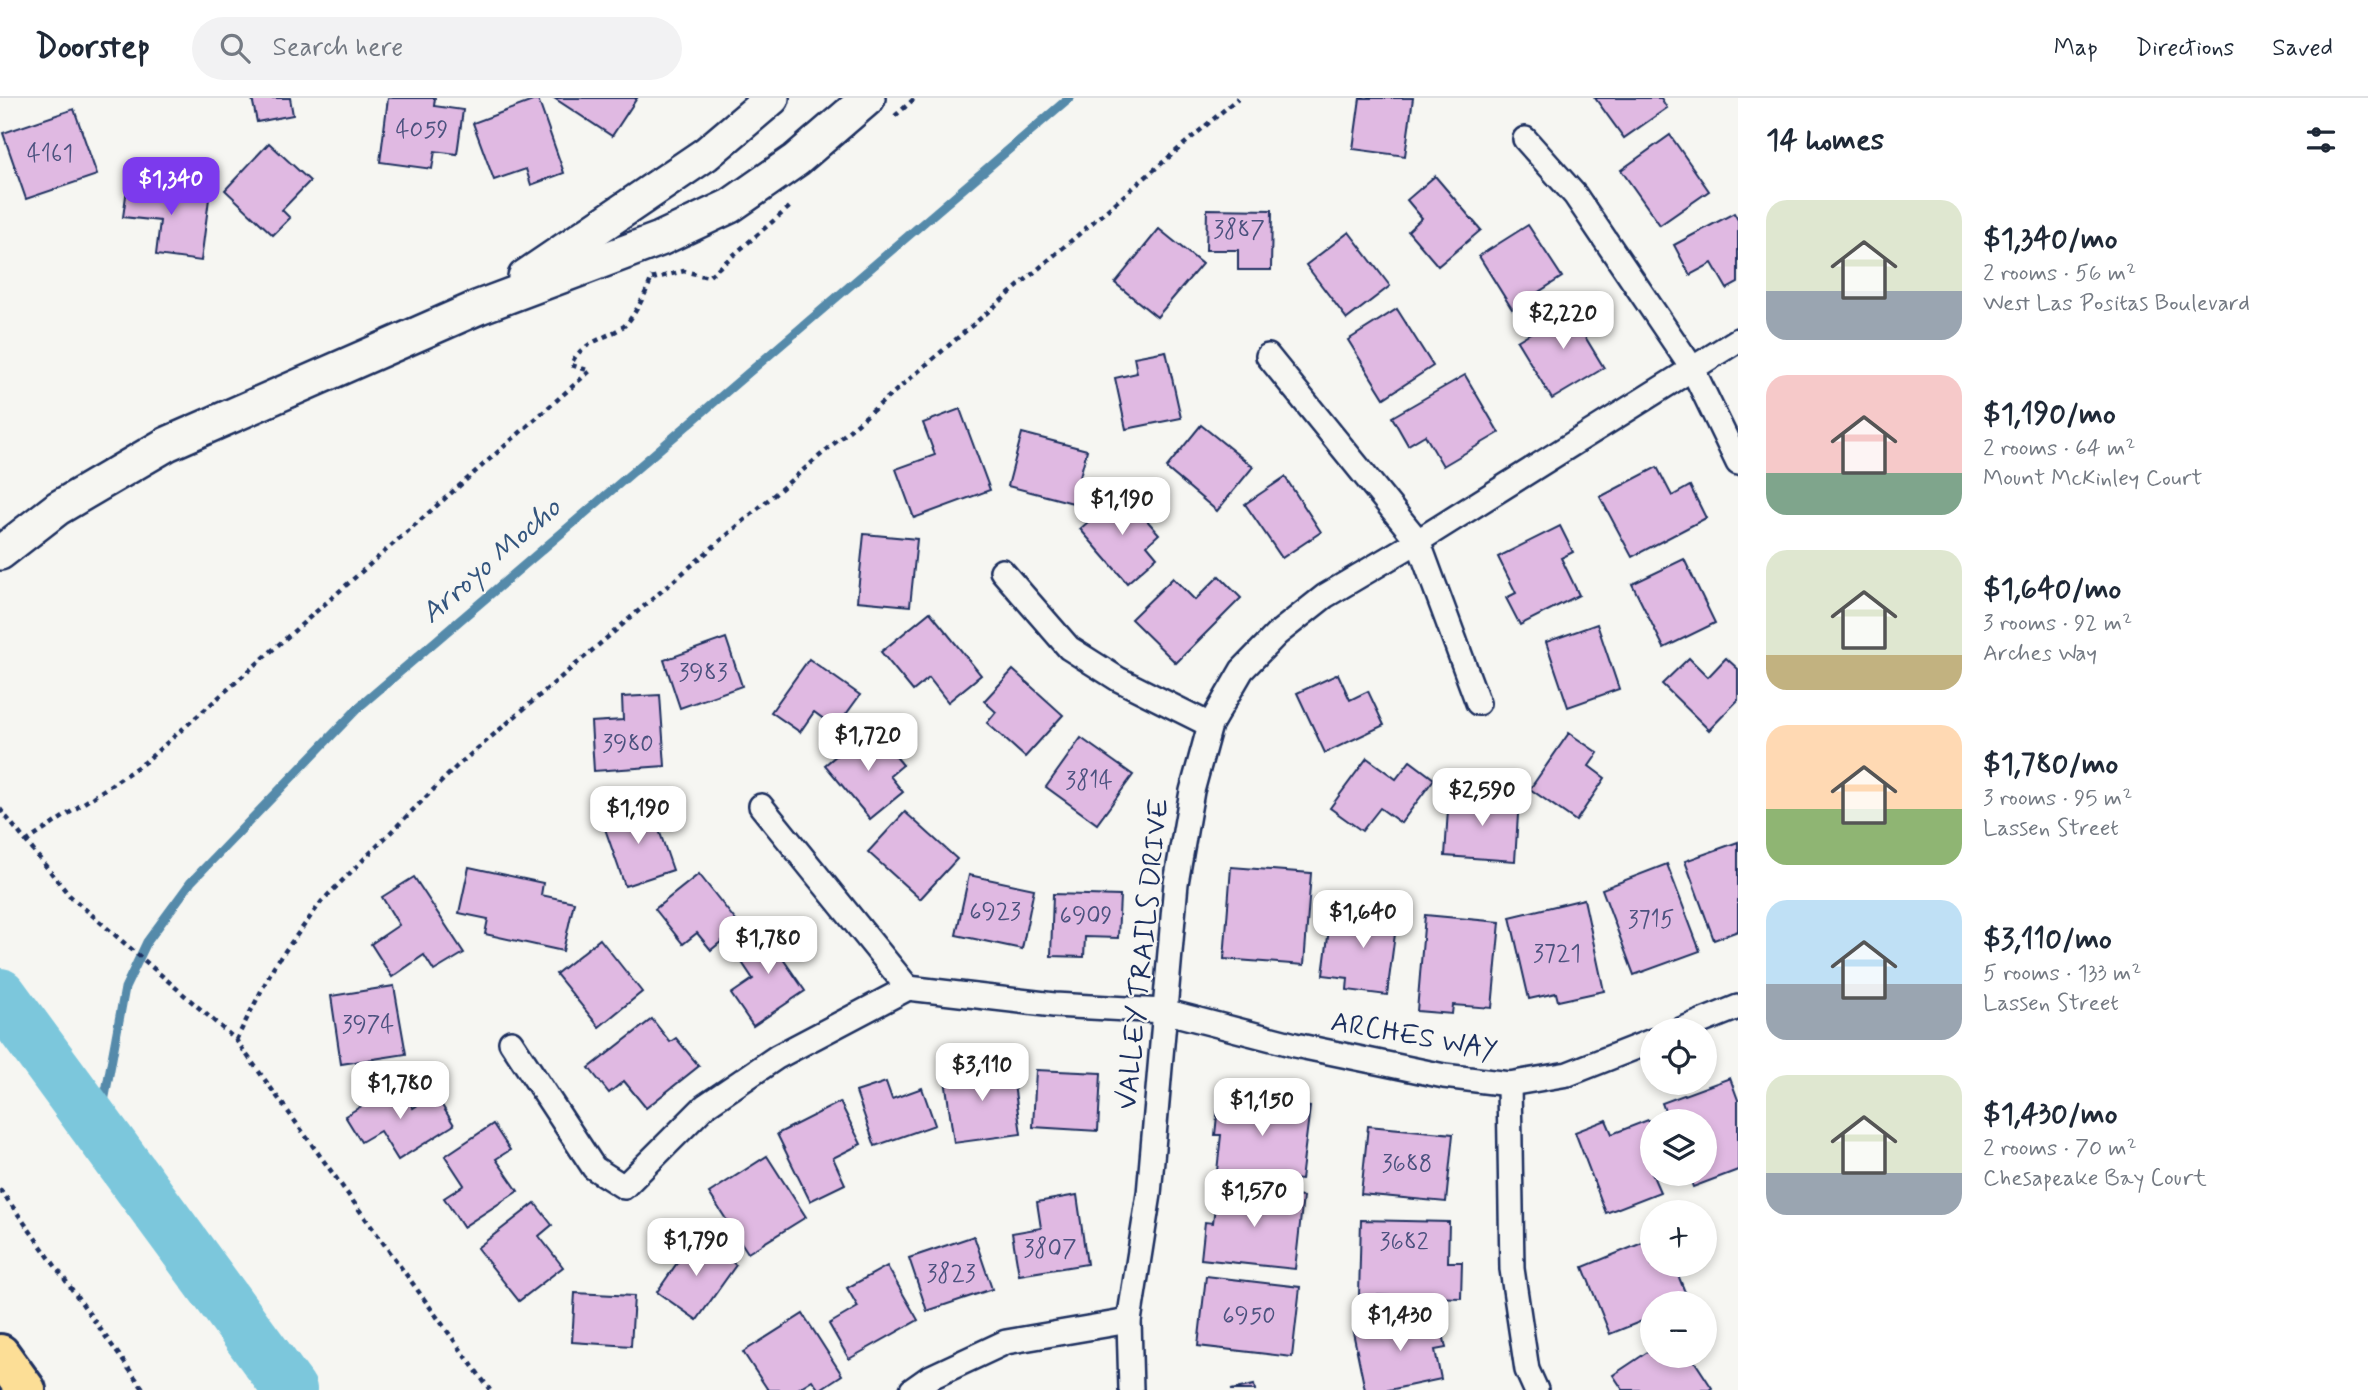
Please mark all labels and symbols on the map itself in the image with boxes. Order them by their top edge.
house number: 4059 [396,115,448,146]
house number: 4161 [27,139,73,170]
pin: $1,340 [114,158,228,217]
house number: 3887 [1213,215,1265,246]
pin: $2,220 [1506,292,1620,351]
pin: $1,190 [1065,478,1179,537]
water label: Arroyo Mocho [413,489,570,633]
house number: 3983 [679,658,728,689]
pin: $1,720 [811,714,925,773]
house number: 3980 [602,729,654,760]
house number: 3814 [1065,766,1113,797]
pin: $2,590 [1425,768,1539,828]
pin: $1,190 [581,786,695,846]
street label: VALLEY TRAILS DRIVE [1109,796,1179,1112]
pin: $1,640 [1306,890,1420,950]
house number: 6923 [969,897,1021,928]
house number: 6909 [1060,901,1112,932]
house number: 3715 [1628,905,1674,936]
pin: $1,780 [711,916,825,976]
house number: 3721 [1533,939,1581,970]
street label: ARCHES WAY [1328,1004,1500,1070]
house number: 3974 [342,1010,394,1041]
pin: $3,110 [925,1044,1039,1103]
pin: $1,780 [343,1062,457,1121]
pin: $1,150 [1205,1079,1319,1138]
house number: 3688 [1382,1149,1432,1180]
pin: $1,570 [1197,1170,1311,1229]
pin: $1,790 [639,1218,753,1278]
house number: 3682 [1380,1227,1429,1258]
house number: 3807 [1024,1234,1077,1265]
house number: 3823 [926,1259,976,1290]
pin: $1,430 [1343,1294,1457,1353]
house number: 6950 [1222,1301,1276,1332]

